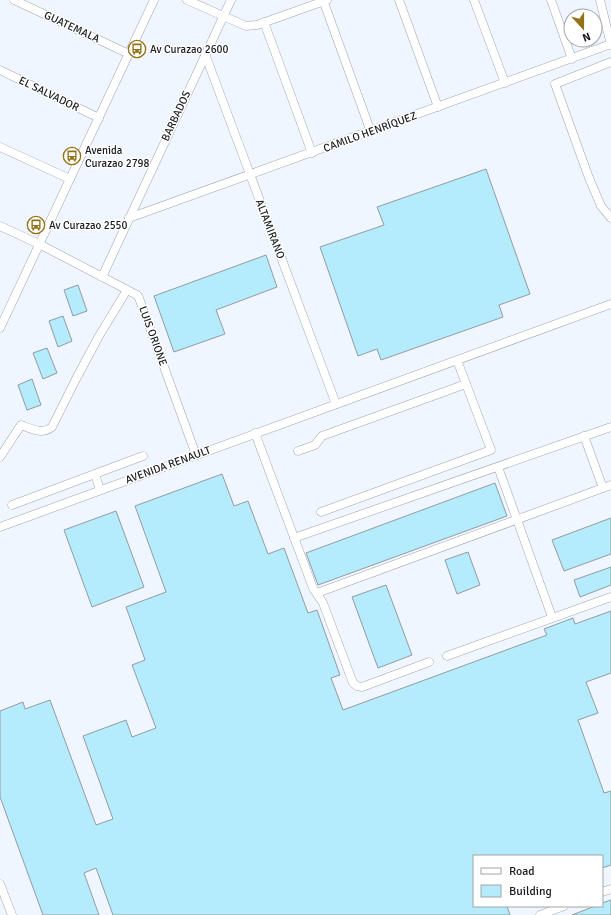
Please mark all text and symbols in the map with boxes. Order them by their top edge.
street label: GUATEMALA [42,8,102,46]
north arrow [563,8,603,48]
text: N [581,29,592,44]
bus stop icon: Av Curazao 2600 [127,39,147,59]
place label: Av Curazao 2600 [150,43,229,56]
street label: EL SALVADOR [17,74,82,114]
street label: BARBADOS [159,89,193,143]
street label: CAMILO HENRÍQUEZ [321,108,418,155]
place label: Avenida Curazao 2798 [85,144,150,170]
bus stop icon: Avenida Curazao 2798 [62,146,82,166]
street label: ALTAMIRANO [253,197,287,261]
bus stop icon: Av Curazao 2550 [26,215,46,235]
place label: Av Curazao 2550 [49,219,128,232]
street label: LUIS ORIONE [136,304,170,368]
street label: AVENIDA RENAULT [124,443,213,486]
legend [473,855,603,907]
text: Road [509,864,535,879]
text: Building [509,884,552,899]

